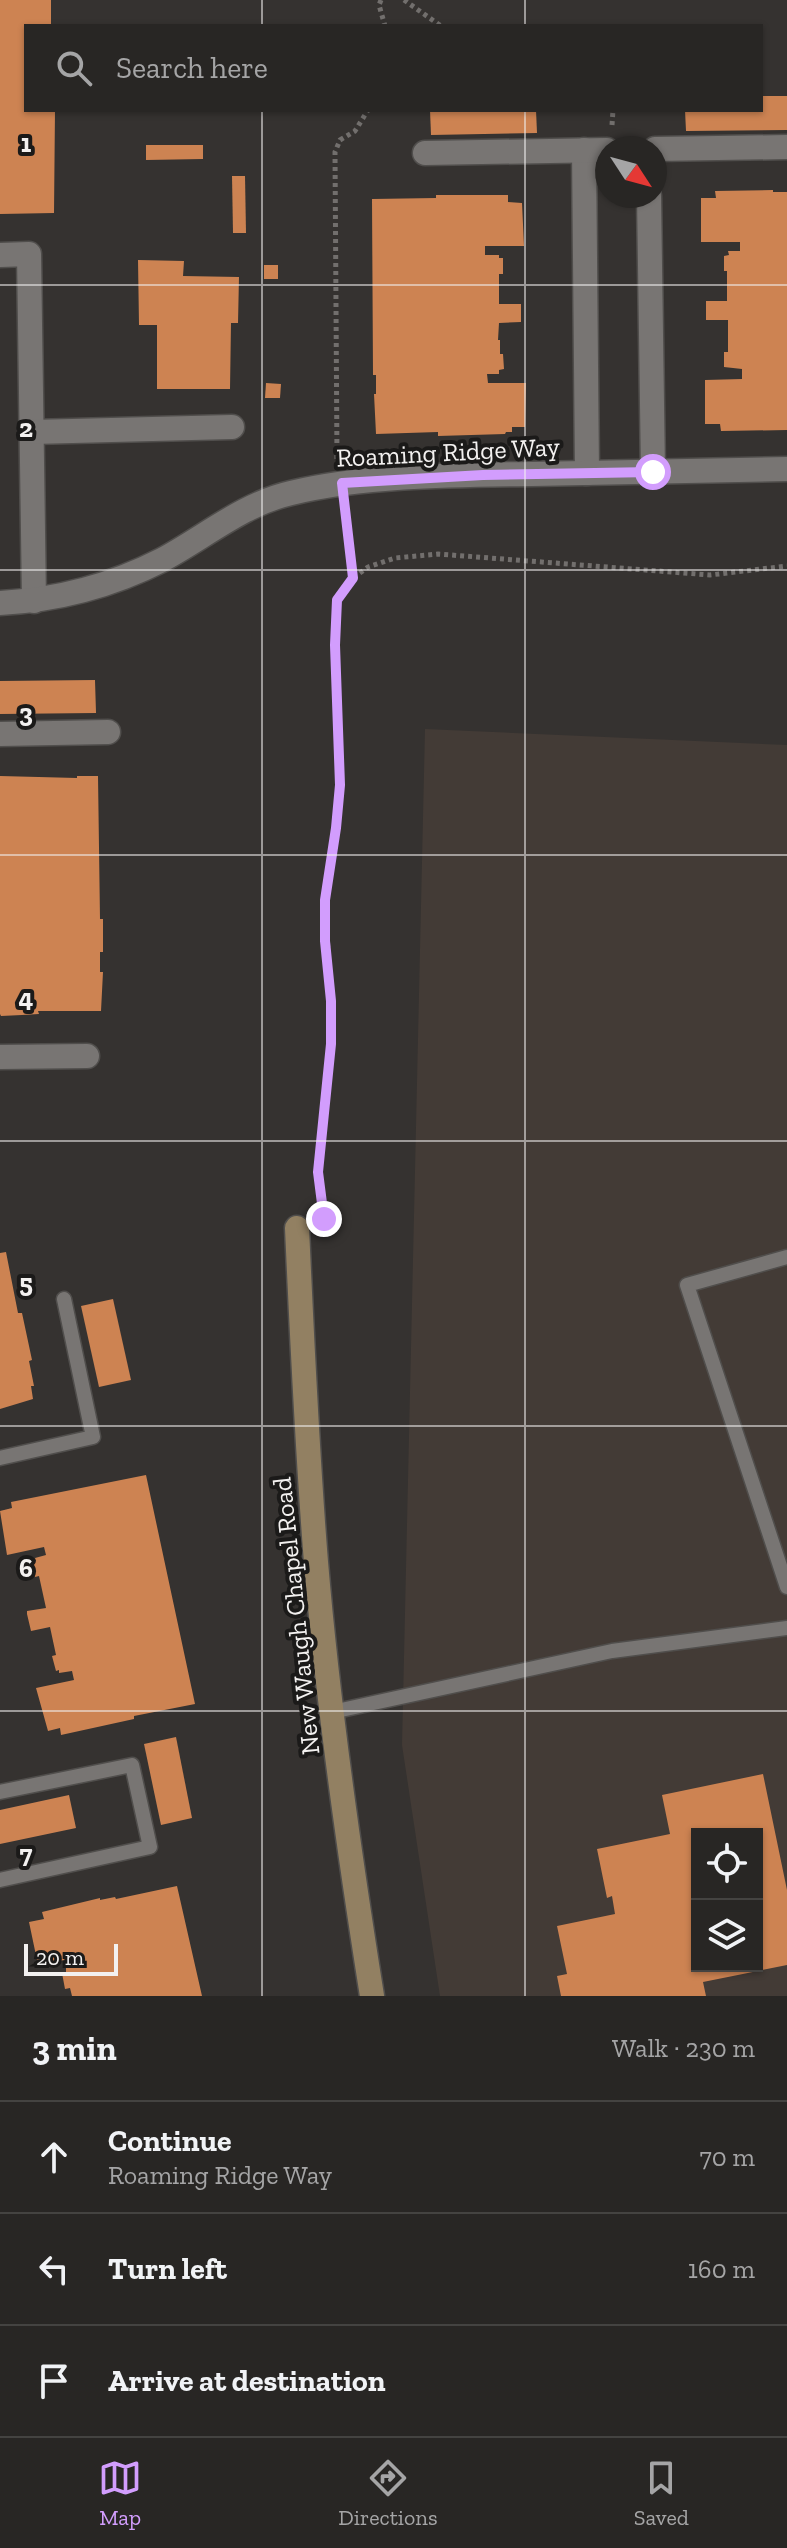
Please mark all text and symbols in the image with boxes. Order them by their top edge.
search box [24,24,763,112]
icon: search [52,46,96,90]
text: Search here [116,50,268,86]
text: 1 [21,127,32,159]
north arrow [595,136,667,208]
text: 2 [19,412,33,444]
street label: Roaming Ridge Way [335,430,561,474]
route start [635,454,671,490]
text: 3 [19,697,33,729]
text: 4 [19,982,34,1014]
route end [306,1201,342,1237]
text: 5 [19,1267,33,1299]
street label: New Waugh Chapel Road [266,1476,326,1756]
text: 6 [19,1552,33,1584]
map controls [691,1828,763,1972]
button: locate [691,1828,763,1900]
text: 7 [20,1838,33,1870]
button: layers [691,1900,763,1972]
scale bar [24,1940,118,1976]
text: 20 m [36,1944,84,1971]
text: 3 min [32,2028,117,2069]
text: Walk · 230 m [612,2032,755,2064]
text: Continue [108,2123,232,2159]
icon: ahead [32,2135,76,2179]
text: 70 m [699,2141,755,2173]
text: Roaming Ridge Way [108,2159,332,2191]
icon: left [32,2247,76,2291]
text: Turn left [108,2251,227,2287]
text: 160 m [688,2253,755,2285]
icon: arrive [32,2359,76,2403]
text: Arrive at destination [108,2363,385,2399]
tab: Map [98,2456,142,2531]
tab: Directions [338,2456,438,2531]
tab: Saved [634,2456,689,2531]

